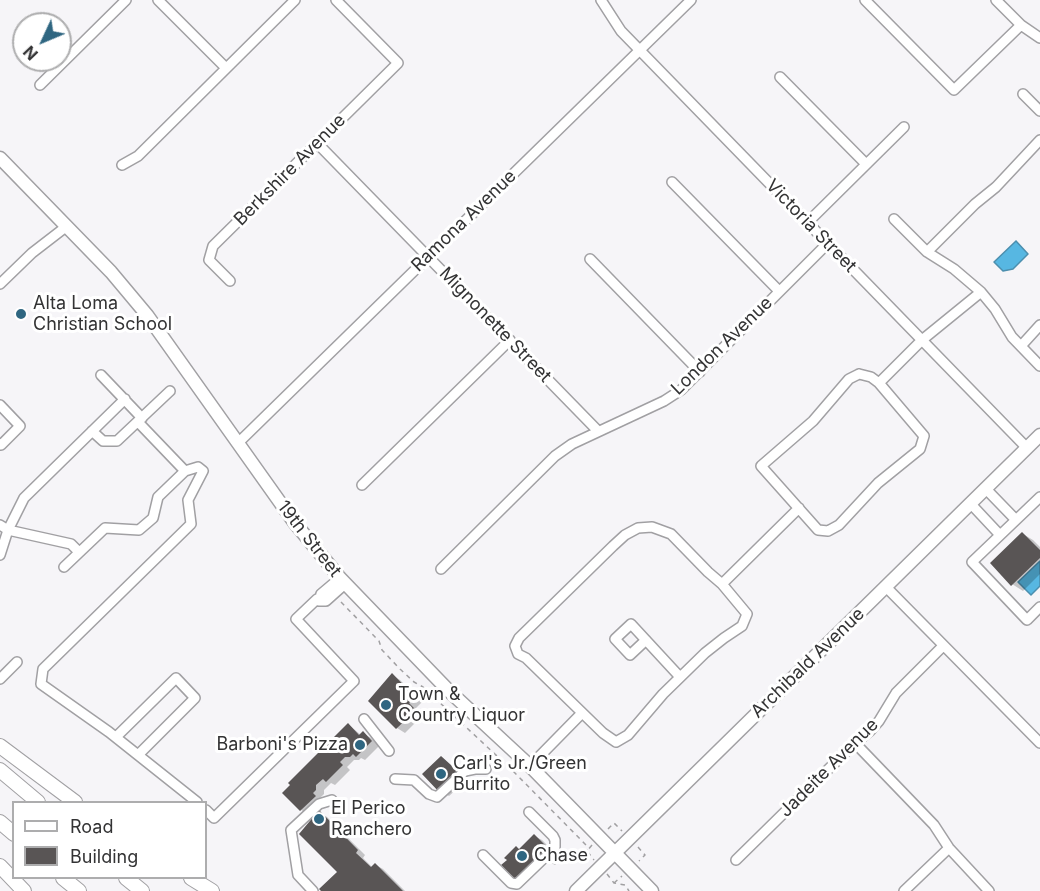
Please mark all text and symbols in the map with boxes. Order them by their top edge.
north arrow [12,12,72,72]
text: N [19,42,42,64]
street label: Berkshire Avenue [230,110,350,230]
street label: Ramona Avenue [407,166,521,276]
street label: Victoria Street [761,175,861,277]
street label: Mignonette Street [435,263,555,387]
street label: London Avenue [667,292,777,400]
place label: Alta Loma Christian School [33,293,172,336]
marker: Alta Loma Christian School [14,307,28,321]
street label: 19th Street [272,496,346,582]
street label: Archibald Avenue [747,603,869,723]
place label: Town & Country Liquor [398,684,525,726]
marker: Town & Country Liquor [379,698,393,712]
street label: Jadeite Avenue [775,714,883,822]
place label: Barboni's Pizza [216,734,348,756]
marker: Barboni's Pizza [353,738,367,752]
place label: Carl's Jr./Green Burrito [453,753,587,795]
marker: Carl's Jr./Green Burrito [434,767,448,781]
place label: El Perico Ranchero [331,798,412,840]
legend [12,801,207,879]
marker: El Perico Ranchero [312,812,326,826]
text: Road [70,816,113,837]
place label: Chase [534,845,588,867]
text: Building [70,846,138,867]
marker: Chase [515,849,529,863]

